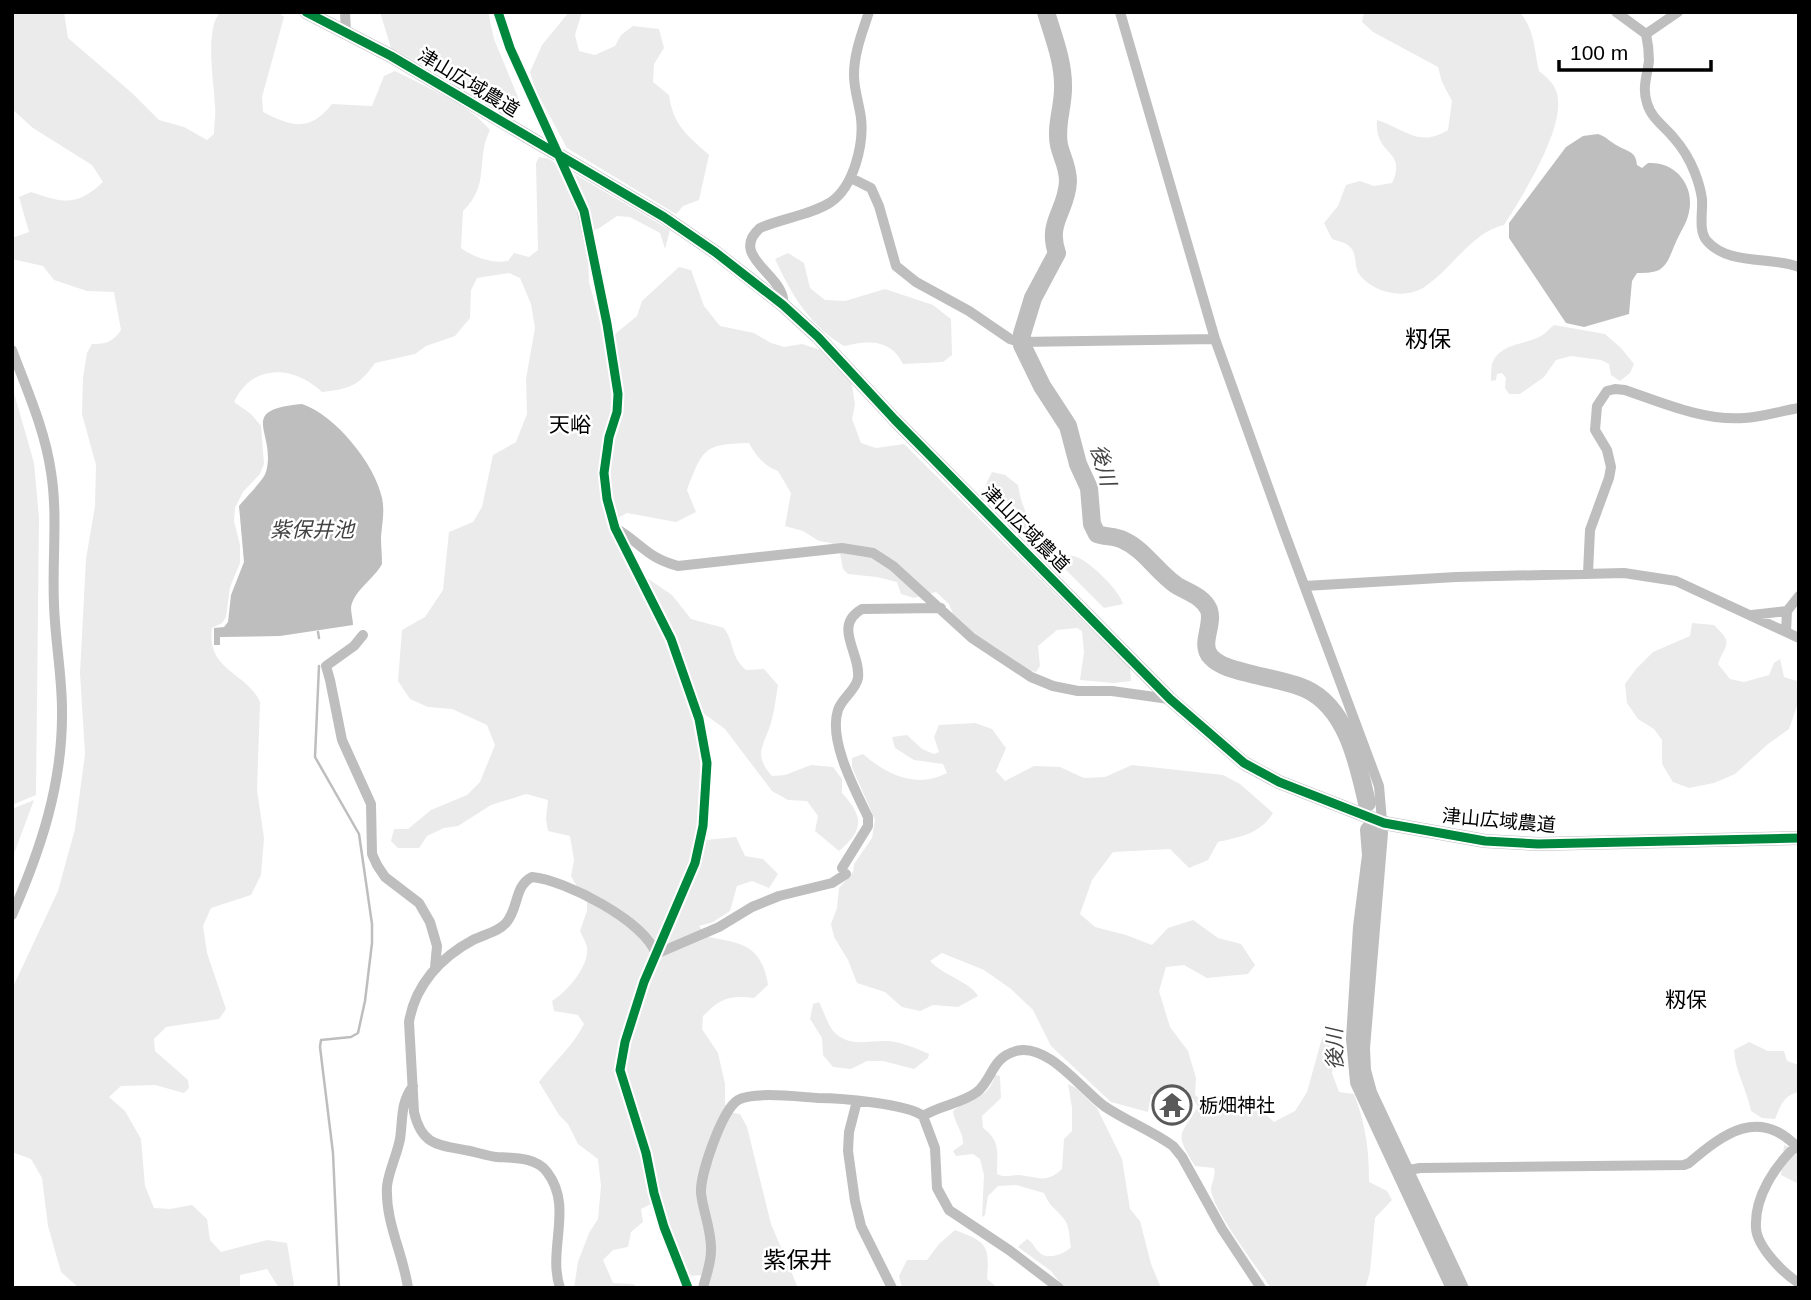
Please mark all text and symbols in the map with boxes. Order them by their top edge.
scale bar [1559,28,1711,72]
text: 100 m [1570,41,1628,64]
street label: 津山広域農道 [414,44,523,121]
district label: 籾保 [1405,326,1451,352]
district label: 天峪 [549,413,591,436]
water label: 後川 [1087,442,1121,490]
street label: 津山広域農道 [978,481,1073,576]
water label: 紫保井池 [270,518,356,541]
street label: 津山広域農道 [1441,805,1557,836]
district label: 籾保 [1665,988,1707,1011]
water label: 後川 [1323,1026,1346,1070]
temple icon: 栃畑神社 [1151,1084,1193,1126]
place label: 栃畑神社 [1199,1095,1275,1116]
district label: 紫保井 [764,1247,833,1273]

